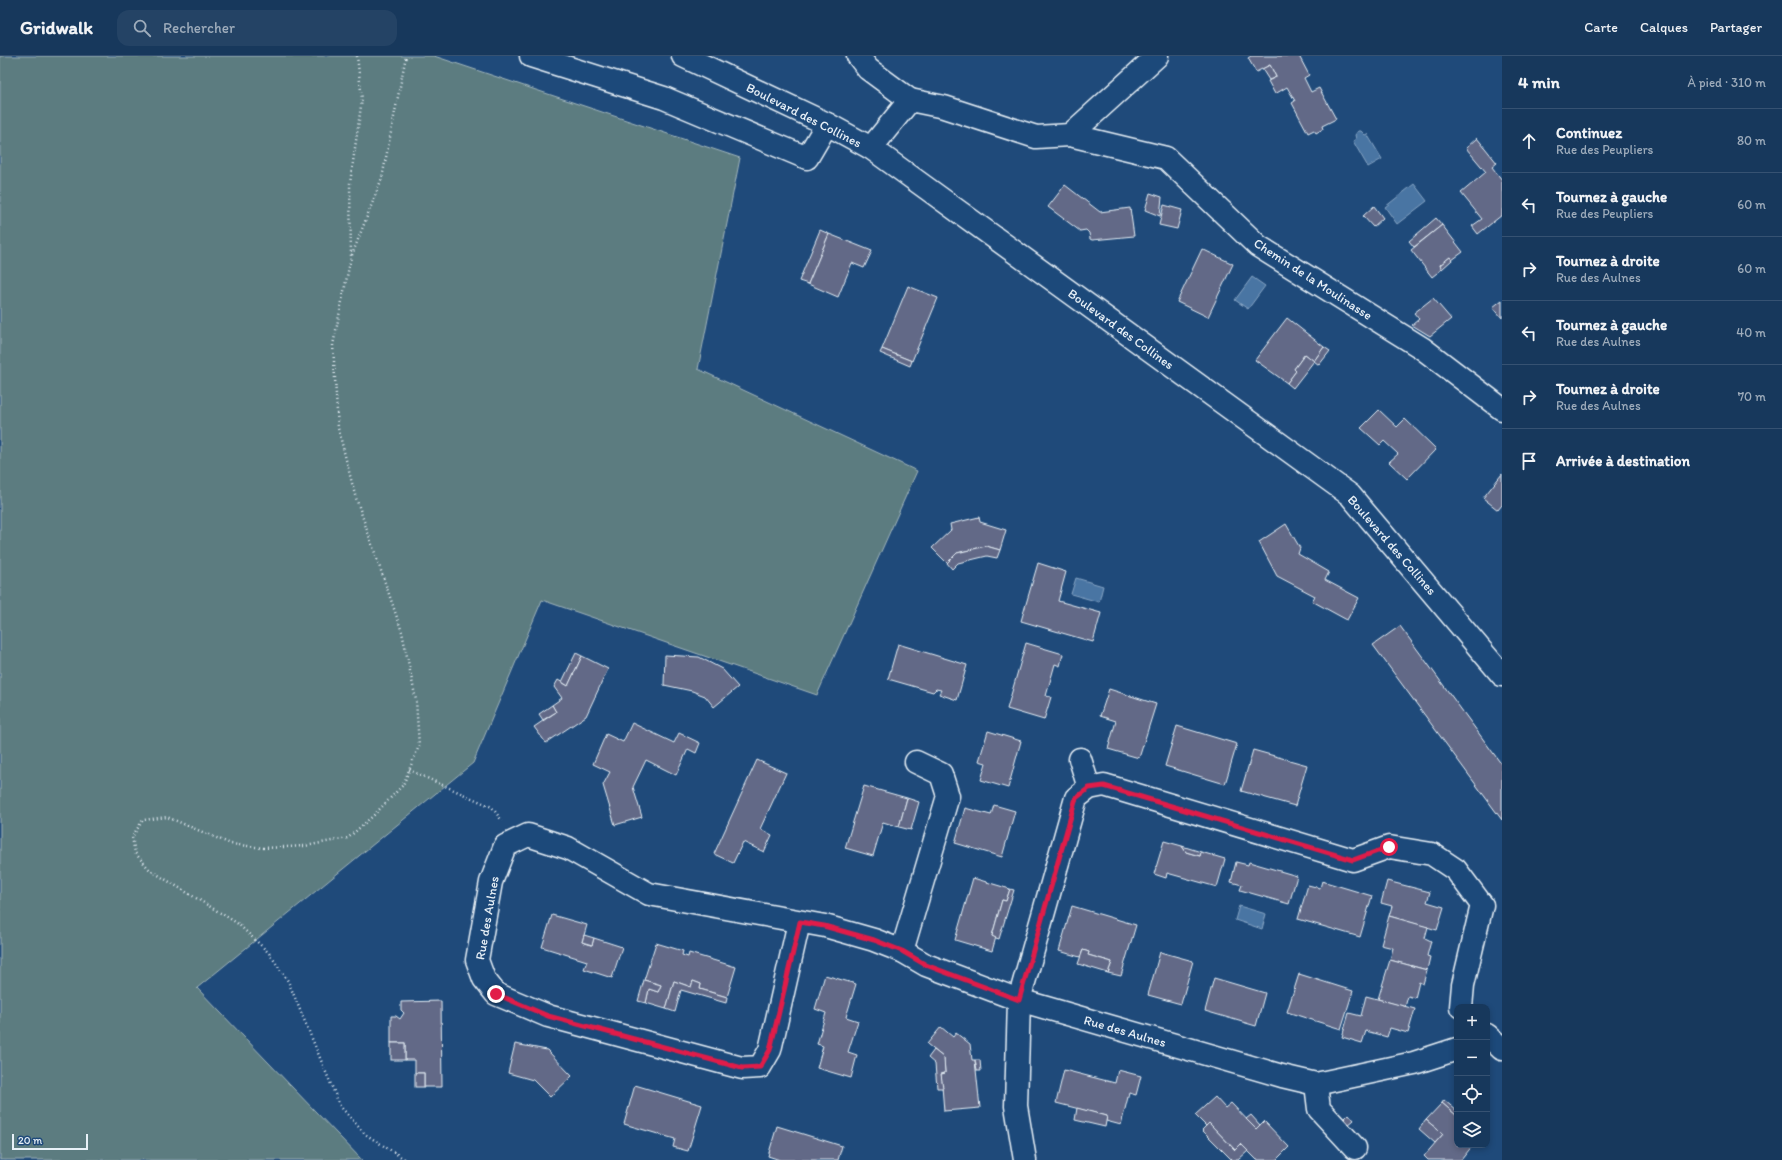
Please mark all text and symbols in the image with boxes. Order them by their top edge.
search box [117,10,397,46]
text: Gridwalk [20,16,93,39]
icon: search [131,17,153,39]
text: Rechercher [163,19,235,37]
text: Carte [1584,19,1618,36]
text: Calques [1640,19,1688,36]
text: Partager [1710,19,1762,36]
text: 4 min [1518,72,1560,92]
text: À pied · 310 m [1687,75,1766,90]
street label: Boulevard des Collines [744,79,864,151]
text: Continuez [1556,124,1622,142]
icon: ahead [1518,130,1540,152]
text: 80 m [1737,133,1766,148]
text: Rue des Peupliers [1556,142,1653,157]
text: Tournez à gauche [1556,188,1667,206]
icon: left [1518,194,1540,216]
text: 60 m [1737,197,1766,212]
text: Rue des Peupliers [1556,206,1653,221]
street label: Chemin de la Moulinasse [1251,235,1375,323]
text: Tournez à droite [1556,252,1660,270]
icon: right [1518,258,1540,280]
text: 60 m [1737,261,1766,276]
text: Rue des Aulnes [1556,270,1641,285]
street label: Boulevard des Collines [1065,286,1177,373]
text: Tournez à gauche [1556,316,1667,334]
icon: left [1518,322,1540,344]
text: 40 m [1736,325,1766,340]
text: Rue des Aulnes [1556,334,1641,349]
text: Tournez à droite [1556,380,1660,398]
icon: right [1518,386,1540,408]
text: 70 m [1738,389,1766,404]
text: Rue des Aulnes [1556,398,1641,413]
icon: arrive [1518,450,1540,472]
text: Arrivée à destination [1556,452,1690,470]
street label: Boulevard des Collines [1345,492,1439,598]
route start [1380,838,1398,856]
street label: Rue des Aulnes [472,875,502,961]
route end [487,985,505,1003]
map controls [1454,1004,1490,1148]
button: + [1454,1004,1490,1040]
street label: Rue des Aulnes [1082,1012,1168,1050]
button: − [1454,1040,1490,1076]
button: locate [1454,1076,1490,1112]
button: layers [1454,1112,1490,1148]
scale bar [12,1132,88,1151]
text: 20 m [18,1134,42,1147]

